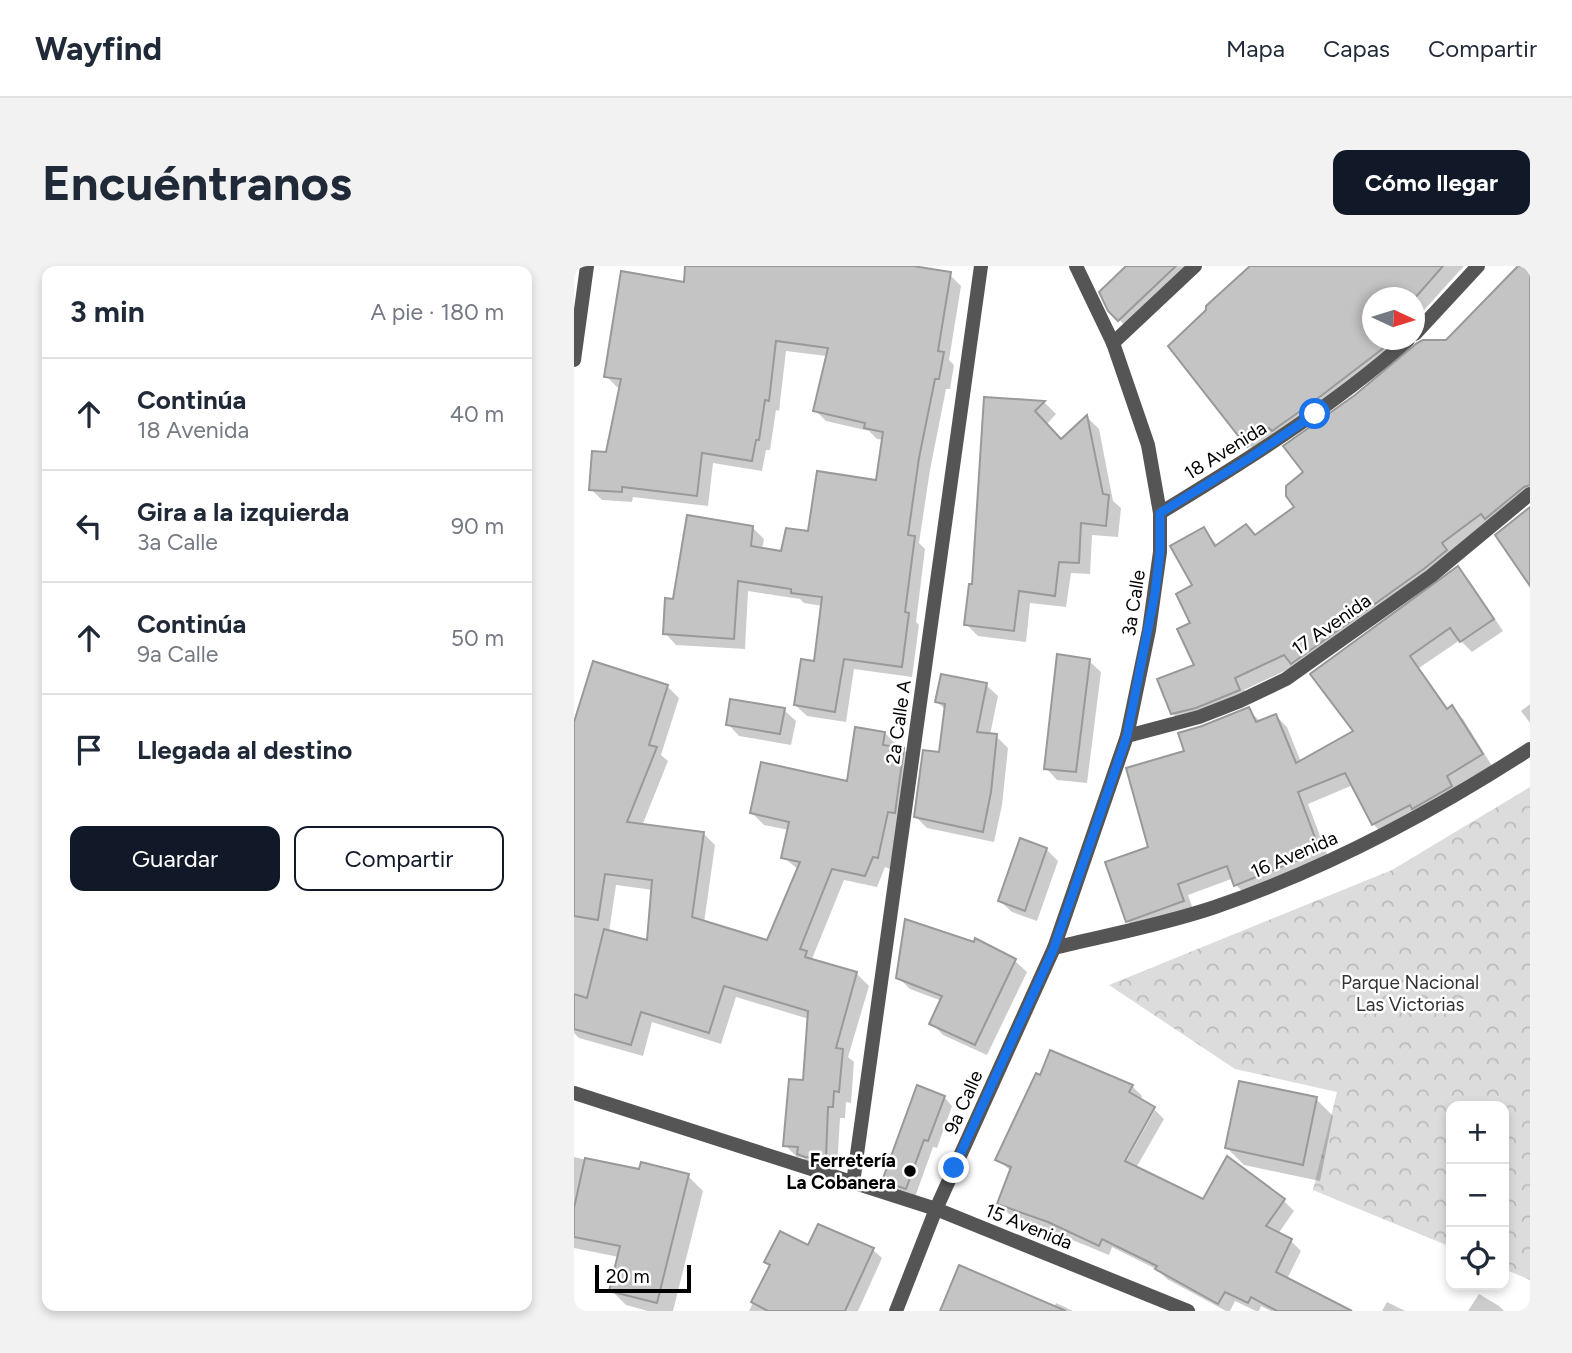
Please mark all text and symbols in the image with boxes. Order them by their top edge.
text: Wayfind [35,29,162,68]
text: Mapa [1226,34,1285,63]
text: Capas [1323,34,1390,63]
text: Compartir [1428,34,1537,63]
button: Cómo llegar [1333,150,1530,215]
text: Encuéntranos [42,153,352,212]
north arrow [1362,287,1425,350]
text: 3 min [70,293,145,330]
text: A pie · 180 m [370,298,504,326]
text: Continúa [137,384,246,416]
icon: ahead [70,395,108,433]
route start [1299,398,1330,429]
text: 40 m [450,400,504,428]
text: 18 Avenida [137,416,249,444]
street label: 18 Avenida [1180,416,1271,485]
text: Gira a la izquierda [137,496,349,528]
icon: left [70,507,108,545]
text: 90 m [451,512,504,540]
text: 3a Calle [137,528,218,556]
street label: 3a Calle [1117,568,1150,638]
street label: 17 Avenida [1287,589,1375,660]
text: Continúa [137,608,246,640]
icon: ahead [70,619,108,657]
text: 50 m [451,624,504,652]
text: 9a Calle [137,640,218,668]
street label: 2a Calle A [881,678,916,766]
icon: arrive [70,731,108,769]
text: Llegada al destino [137,734,352,766]
button: Guardar [70,826,280,891]
button: Compartir [294,826,504,891]
street label: 16 Avenida [1247,826,1341,883]
park label: Parque Nacional Las Victorias [1341,971,1479,1016]
street label: 9a Calle [939,1067,988,1138]
map controls [1446,1101,1509,1290]
button: + [1446,1101,1509,1164]
place label: Ferretería La Cobanera [786,1149,896,1194]
route end [938,1152,969,1183]
marker: Ferretería La Cobanera [902,1163,918,1179]
button: − [1446,1164,1509,1227]
street label: 15 Avenida [982,1199,1076,1254]
button: locate [1446,1227,1509,1290]
scale bar [595,1262,691,1294]
text: 20 m [606,1265,650,1288]

